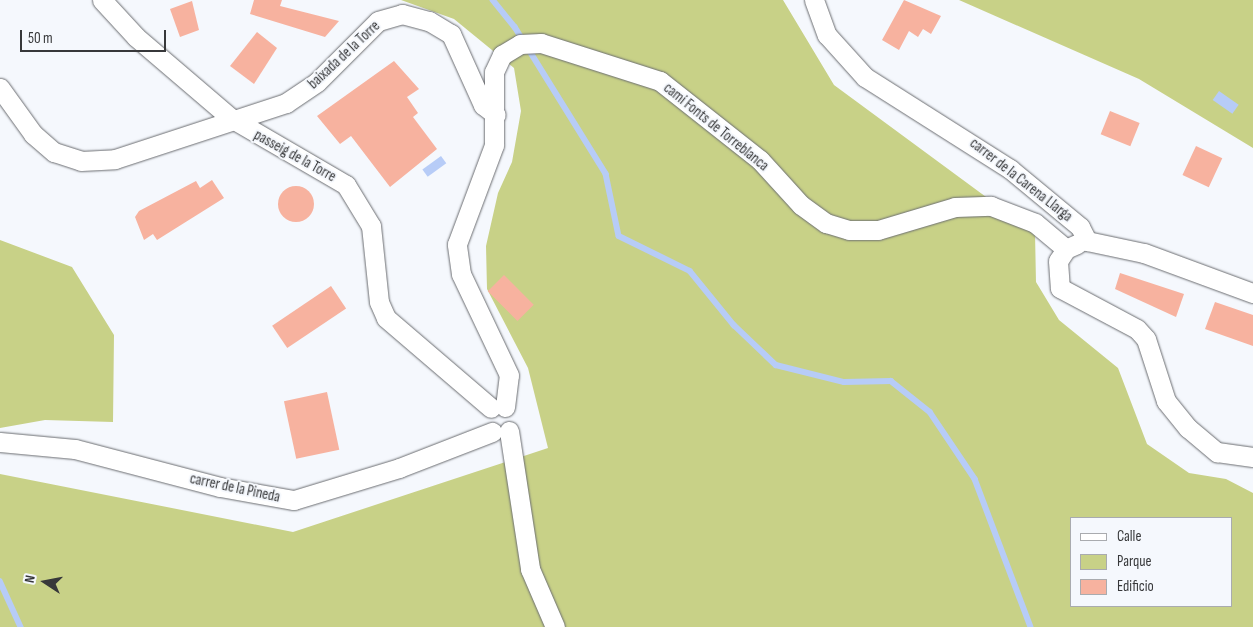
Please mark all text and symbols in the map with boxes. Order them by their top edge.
street label: baixada de la Torre [304,17,384,93]
scale bar [22,20,169,52]
text: 50 m [28,29,53,48]
street label: camí Fonts de Torreblanca [660,79,772,175]
street label: passeig de la Torre [251,126,339,186]
street label: carrer de la Carena Llarga [966,134,1076,226]
street label: carrer de la Pineda [188,470,282,506]
legend [1070,517,1233,607]
text: Calle [1117,527,1141,546]
text: Parque [1117,552,1152,571]
north arrow [20,557,70,607]
text: N [21,574,39,584]
text: Edificio [1117,577,1154,596]

